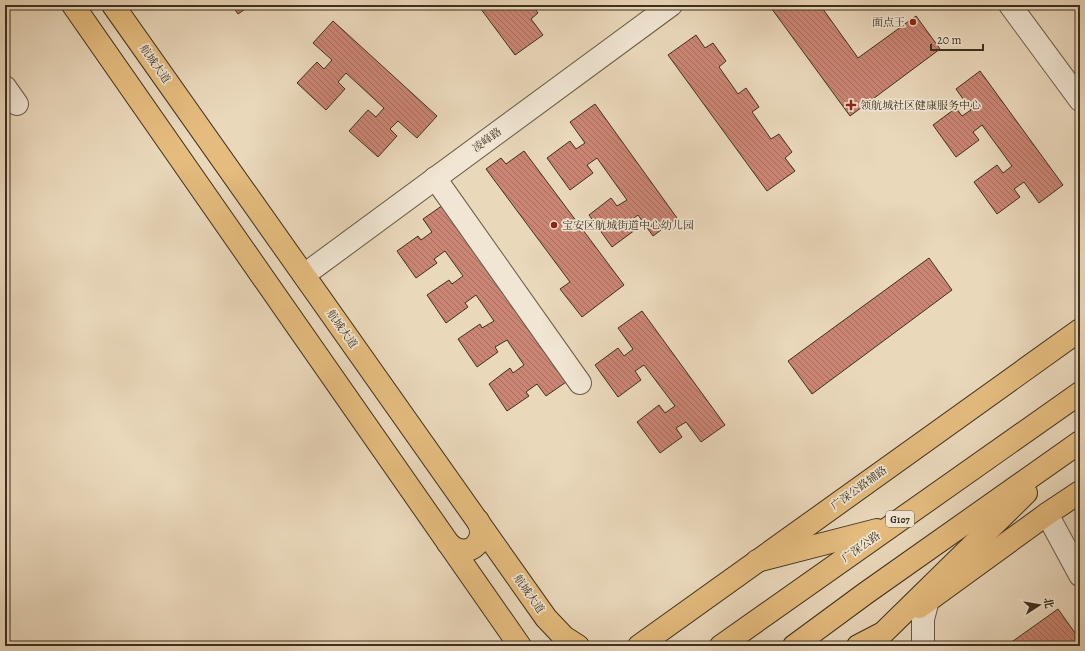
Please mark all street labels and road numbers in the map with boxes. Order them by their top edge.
street label: 航城大道 [136,42,174,86]
street label: 凌峰路 [469,124,505,156]
street label: 航城大道 [323,307,361,351]
street label: 广深公路辅路 [828,463,890,513]
road number: G107 [886,511,914,527]
street label: 广深公路 [839,528,883,566]
street label: 航城大道 [510,572,548,616]

